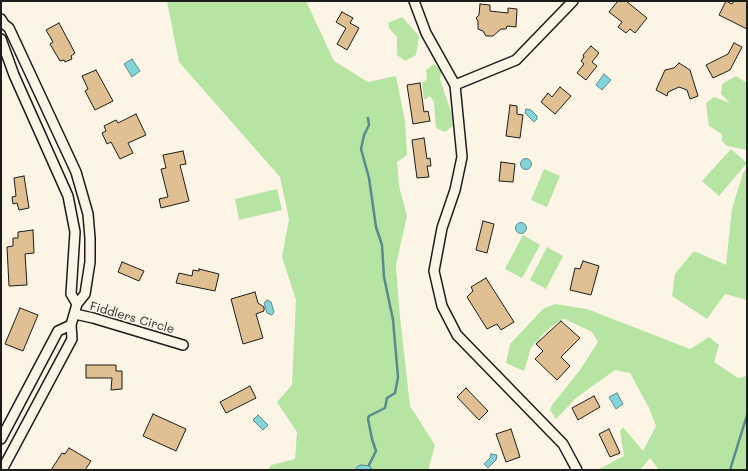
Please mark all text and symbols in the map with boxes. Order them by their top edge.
street label: Fiddlers Circle [88,299,176,337]

